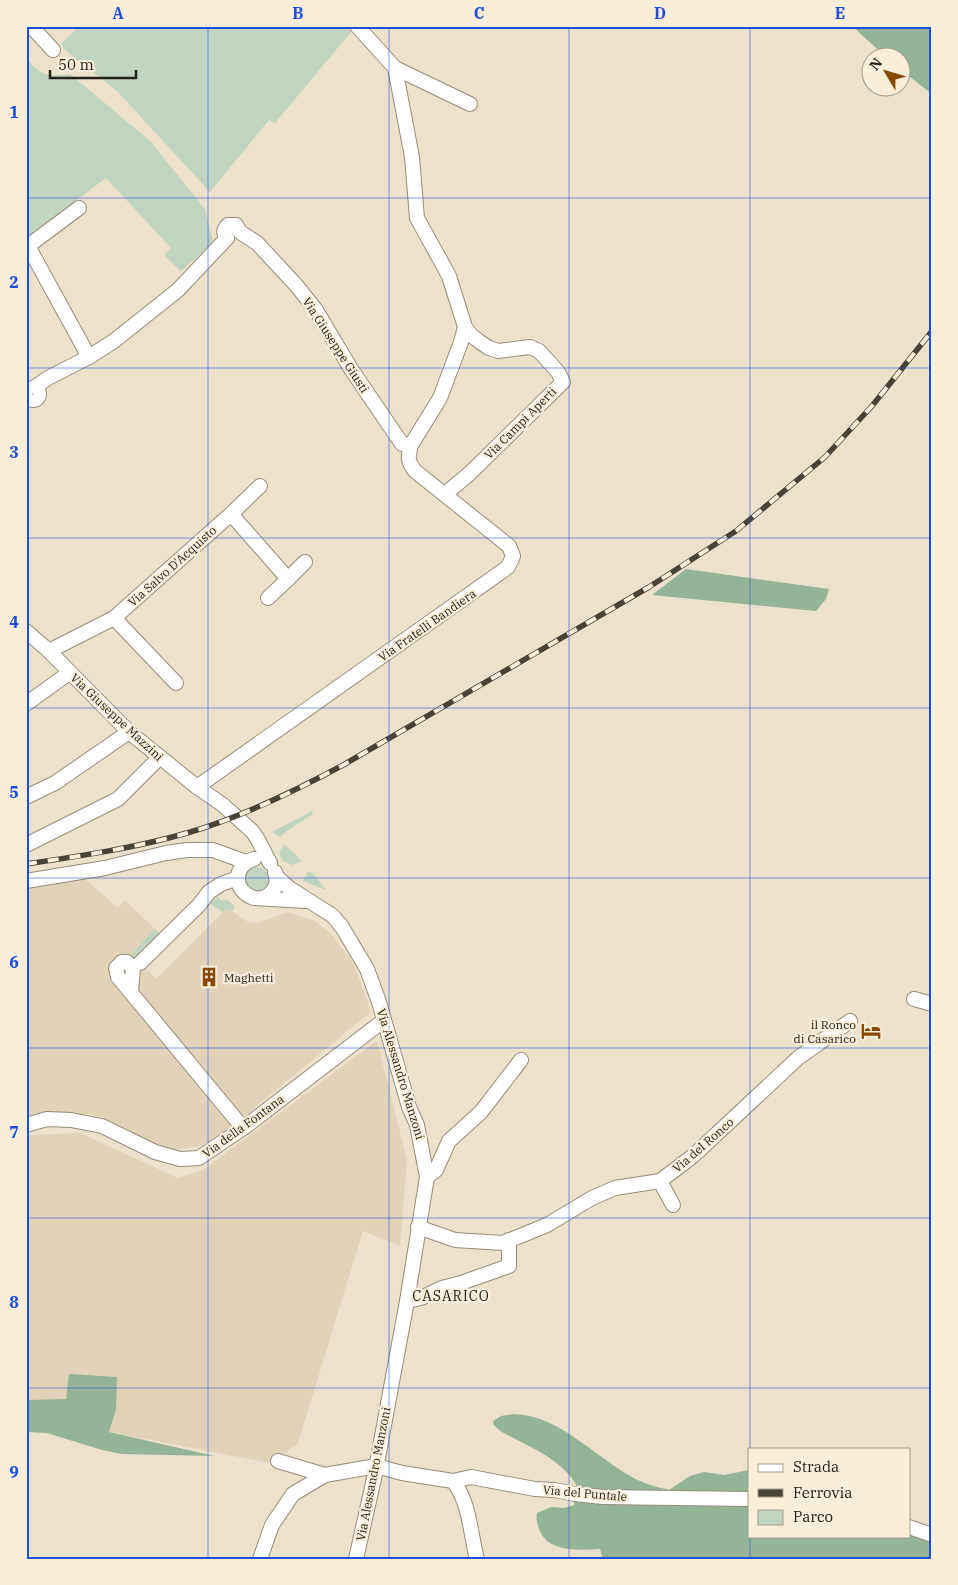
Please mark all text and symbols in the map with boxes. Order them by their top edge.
text: A [112,3,124,23]
text: B [292,3,304,23]
text: C [474,3,484,23]
text: D [654,3,666,23]
text: E [835,3,845,23]
scale bar [50,48,136,80]
north arrow [860,48,910,98]
text: N [865,54,886,74]
text: 50 m [58,55,94,74]
text: 1 [9,102,19,122]
text: 2 [9,272,19,292]
street label: Via Giuseppe Giusti [300,294,373,396]
street label: Via Campi Aperti [481,384,559,462]
text: 3 [9,442,19,462]
street label: Via Salvo D'Acquisto [125,522,219,610]
street label: Via Fratelli Bandiera [375,585,479,664]
text: 4 [9,612,19,632]
street label: Via Giuseppe Mazzini [67,670,167,764]
text: 5 [9,782,19,802]
text: 6 [9,952,19,972]
building icon: Maghetti [198,966,220,988]
place label: Maghetti [224,970,274,985]
street label: Via Alessandro Manzoni [374,1007,428,1141]
place label: il Ronco di Casarico [794,1017,856,1046]
hotel icon: il Ronco di Casarico [860,1020,882,1042]
street label: Via della Fontana [199,1091,287,1161]
street label: Via del Ronco [669,1114,737,1176]
text: 7 [9,1122,19,1142]
district label: CASARICO [412,1287,490,1305]
text: 8 [9,1292,19,1312]
street label: Via Alessandro Manzoni [353,1406,393,1542]
legend [748,1448,910,1538]
text: Strada [793,1457,839,1476]
text: 9 [9,1462,19,1482]
street label: Via del Puntale [542,1482,628,1504]
text: Ferrovia [793,1483,852,1502]
text: Parco [793,1507,833,1526]

